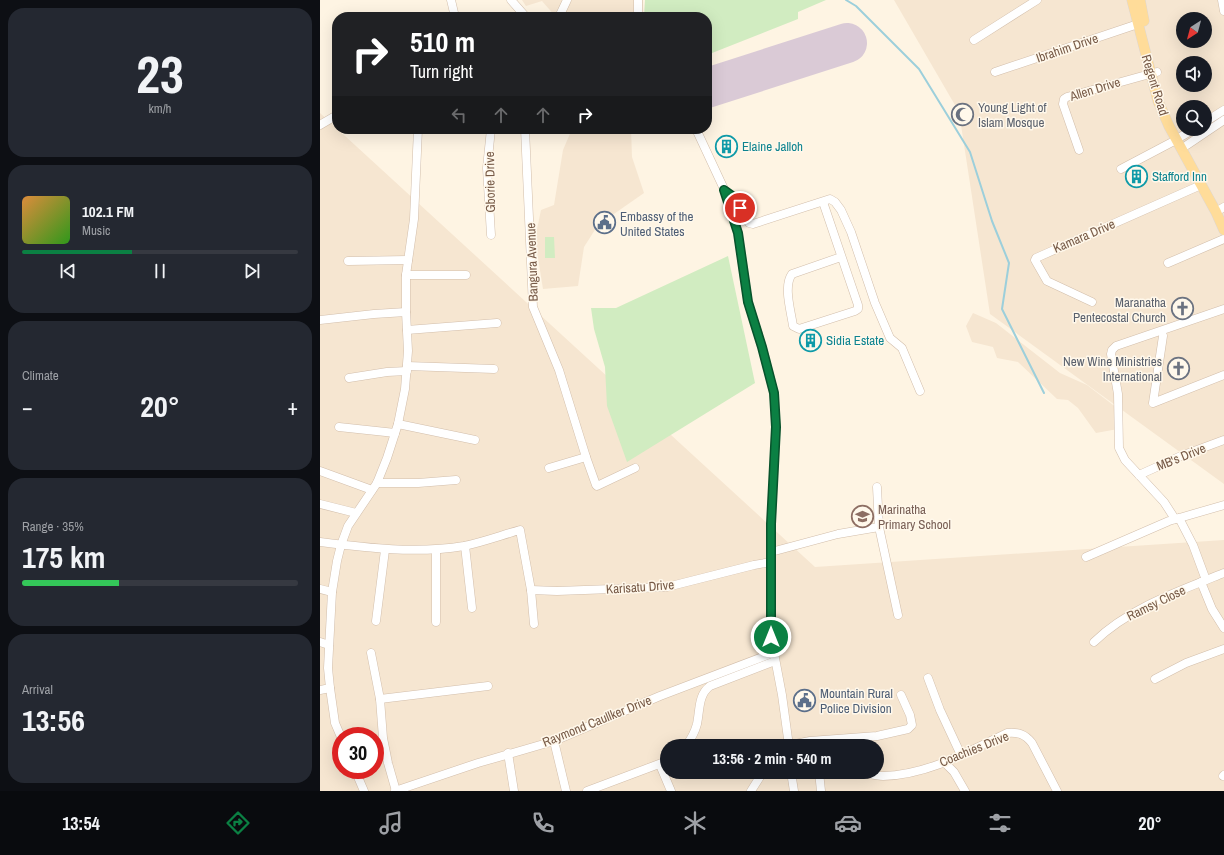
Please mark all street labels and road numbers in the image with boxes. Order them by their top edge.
street label: Ibrahim Drive [1034,29,1100,67]
street label: Regent Road [1138,52,1172,118]
street label: Allen Drive [1067,73,1122,105]
street label: Gborie Drive [481,151,499,213]
street label: Kamara Drive [1050,215,1118,257]
street label: Bangura Avenue [522,222,542,302]
street label: MB's Drive [1154,439,1208,475]
street label: Karisatu Drive [605,576,675,598]
street label: Ramsy Close [1124,581,1188,625]
street label: Raymond Caullker Drive [540,691,654,751]
street label: Coachies Drive [937,727,1011,771]

